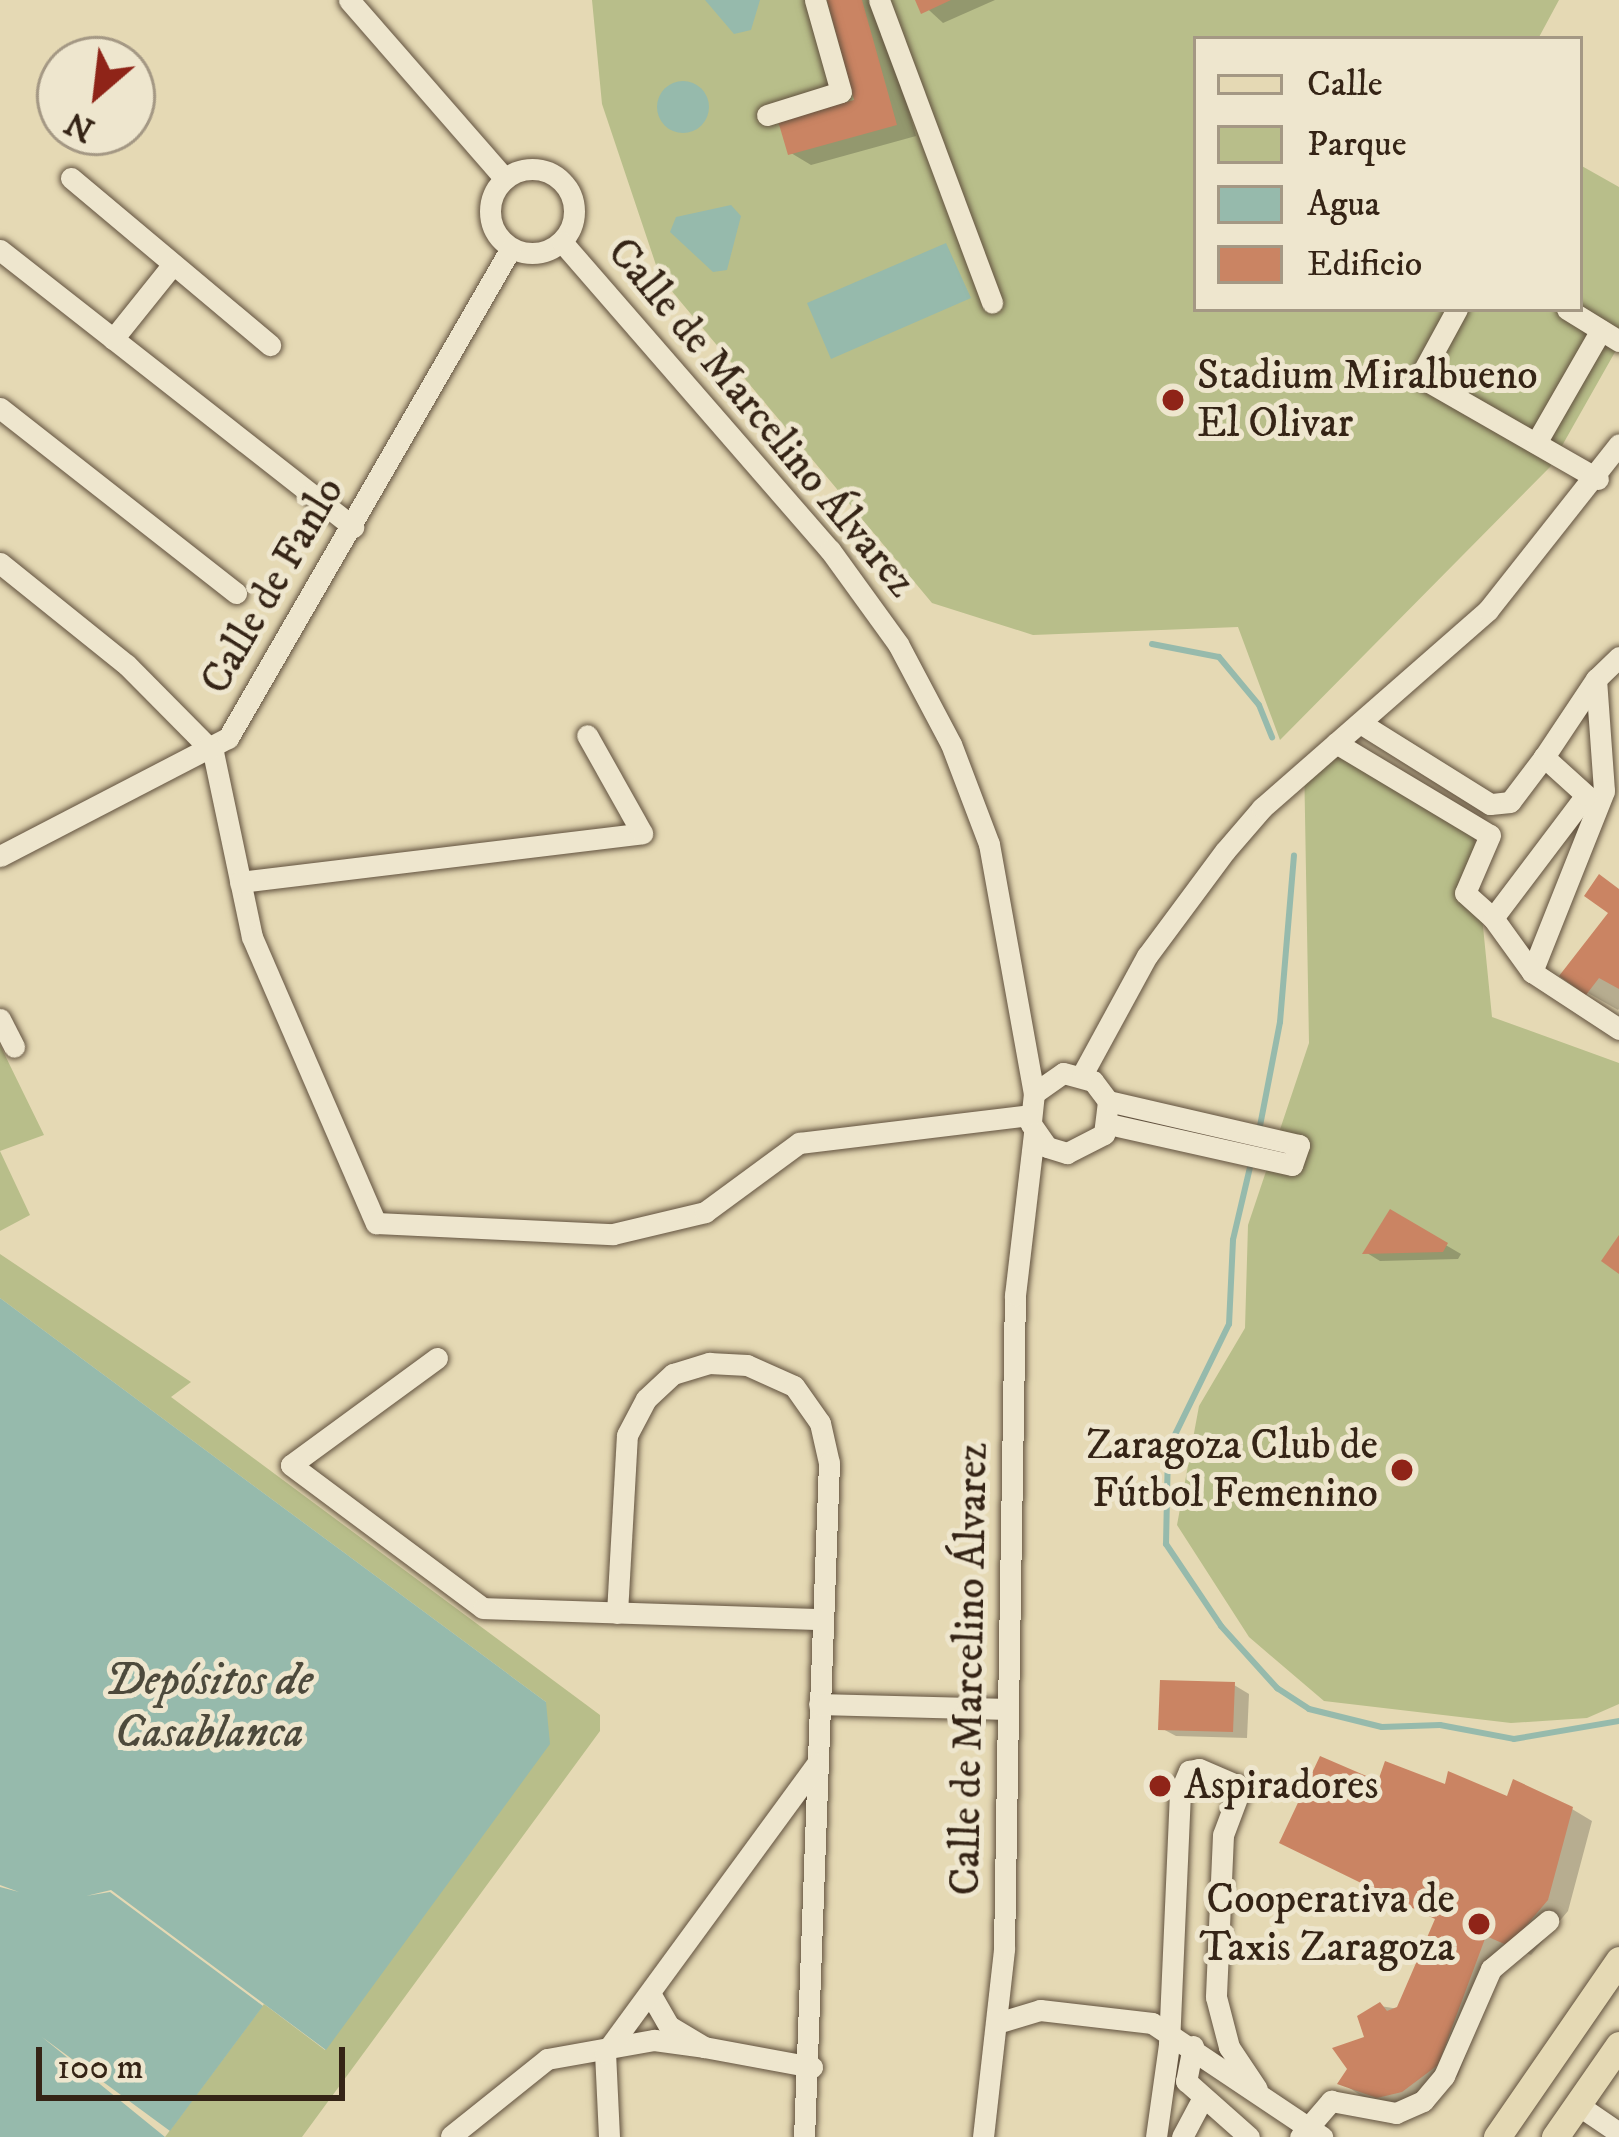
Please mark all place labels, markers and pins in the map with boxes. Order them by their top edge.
place label: Stadium Miralbueno El Olivar [1197,351,1538,449]
marker: Stadium Miralbueno El Olivar [1160,387,1186,413]
place label: Zaragoza Club de Fútbol Femenino [1086,1421,1378,1520]
marker: Zaragoza Club de Fútbol Femenino [1389,1457,1415,1483]
place label: Aspiradores [1184,1761,1378,1811]
marker: Aspiradores [1147,1773,1173,1799]
place label: Cooperativa de Taxis Zaragoza [1199,1875,1455,1974]
marker: Cooperativa de Taxis Zaragoza [1466,1911,1492,1937]

